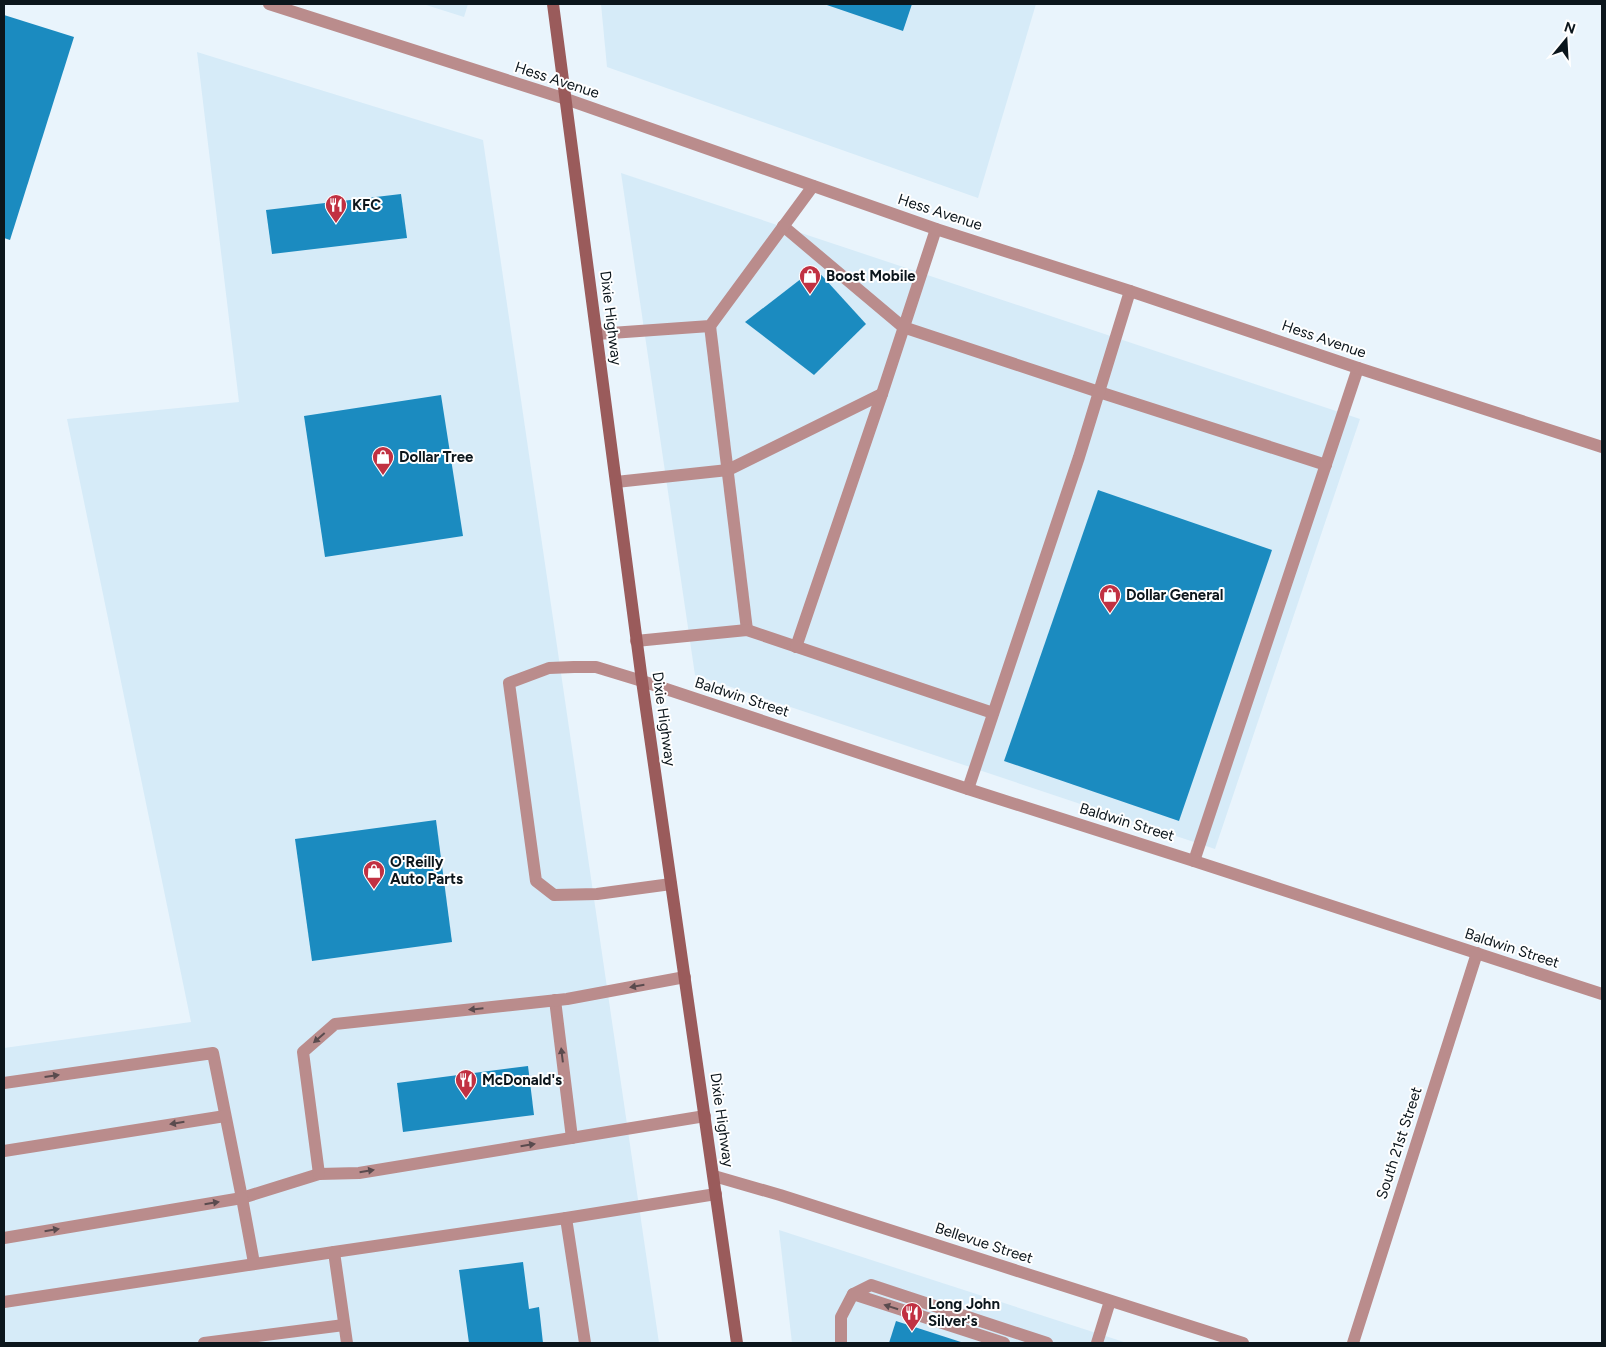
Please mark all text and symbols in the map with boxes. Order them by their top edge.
north arrow [1541,15,1591,65]
text: N [1562,18,1578,38]
street label: Hess Avenue [512,58,602,102]
street label: Hess Avenue [895,190,985,234]
restaurant icon: KFC [324,193,348,224]
place label: KFC [352,196,381,214]
shop icon: Boost Mobile [798,264,822,295]
place label: Boost Mobile [826,267,916,285]
street label: Dixie Highway [596,270,626,366]
street label: Hess Avenue [1280,316,1368,362]
shop icon: Dollar Tree [371,445,395,476]
place label: Dollar Tree [399,448,474,466]
shop icon: Dollar General [1098,583,1122,614]
place label: Dollar General [1126,586,1224,604]
street label: Dixie Highway [648,671,680,767]
street label: Baldwin Street [693,673,792,721]
street label: Baldwin Street [1077,799,1177,845]
place label: O'Reilly Auto Parts [390,853,463,888]
shop icon: O'Reilly Auto Parts [362,859,386,890]
street label: Baldwin Street [1463,924,1562,972]
one-way arrow [628,982,644,990]
one-way arrow [468,1005,484,1013]
one-way arrow [314,1032,326,1044]
one-way arrow [558,1047,566,1063]
restaurant icon: McDonald's [454,1068,478,1099]
place label: McDonald's [482,1071,562,1089]
one-way arrow [44,1072,60,1080]
street label: Dixie Highway [706,1072,738,1168]
street label: South 21st Street [1372,1084,1426,1201]
one-way arrow [168,1120,184,1128]
one-way arrow [520,1141,536,1149]
one-way arrow [360,1167,376,1175]
one-way arrow [205,1199,221,1207]
street label: Bellevue Street [933,1219,1036,1267]
one-way arrow [44,1225,60,1233]
place label: Long John Silver's [928,1295,1000,1330]
restaurant icon: Long John Silver's [900,1301,924,1332]
one-way arrow [883,1303,898,1311]

